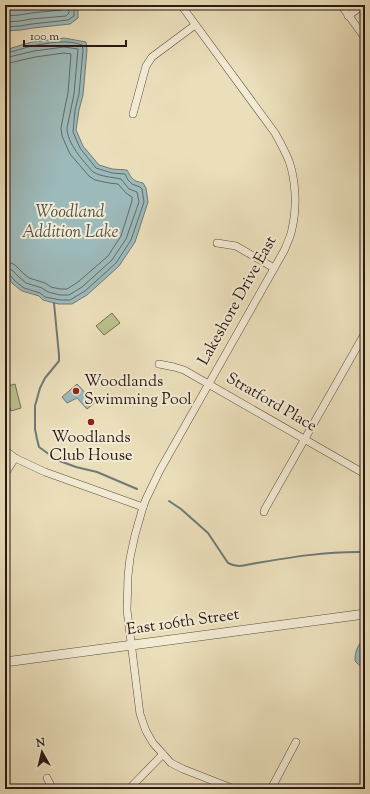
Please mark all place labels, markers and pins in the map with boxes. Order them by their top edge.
place label: Woodlands Swimming Pool [84,371,192,412]
marker: Woodlands Swimming Pool [71,386,81,396]
marker: Woodlands Club House [86,417,96,427]
place label: Woodlands Club House [50,427,132,468]

